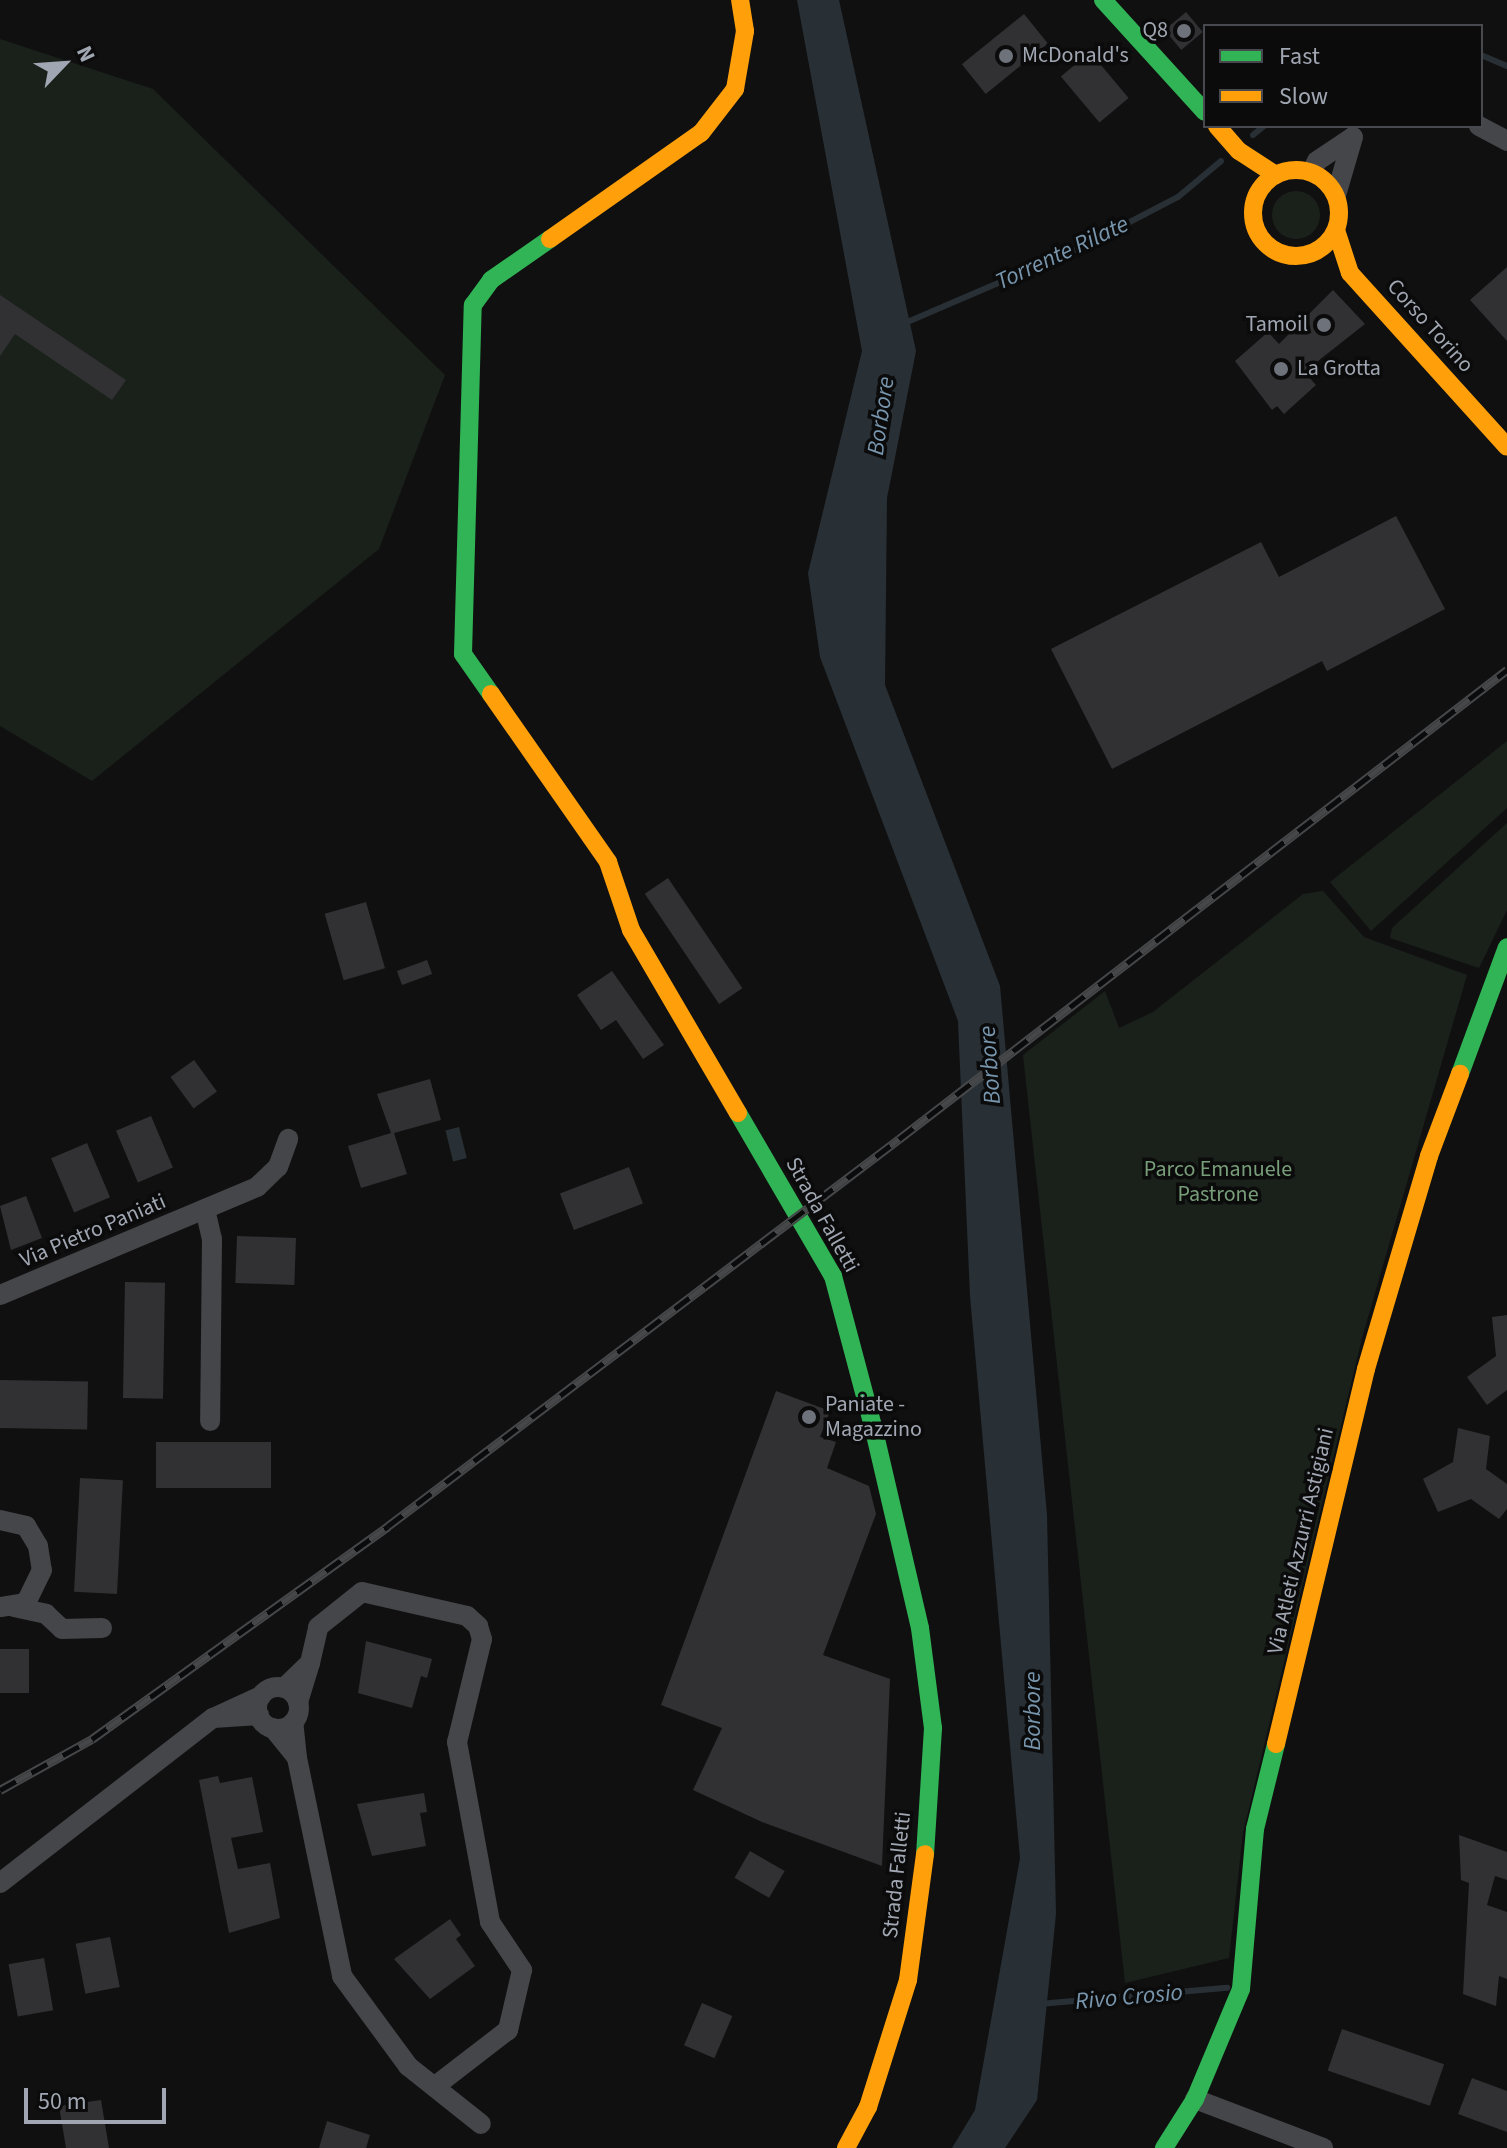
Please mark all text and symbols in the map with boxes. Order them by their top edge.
place label: Q8 [1142,18,1168,44]
marker: Q8 [1175,22,1193,40]
north arrow [24,24,104,104]
legend [1203,24,1483,128]
text: Fast [1279,39,1320,74]
text: N [68,40,103,67]
place label: McDonald's [1022,43,1129,69]
marker: McDonald's [997,47,1015,65]
text: Slow [1279,79,1328,114]
water label: Torrente Rilate [991,210,1133,296]
street label: Corso Torino [1381,274,1479,378]
place label: Tamoil [1246,312,1308,338]
marker: Tamoil [1315,316,1333,334]
place label: La Grotta [1297,356,1381,382]
marker: La Grotta [1272,360,1290,378]
water label: Borbore [861,375,901,457]
water label: Borbore [973,1025,1007,1105]
street label: Strada Falletti [780,1153,864,1277]
park label: Parco Emanuele Pastrone [1144,1156,1292,1208]
street label: Via Pietro Paniati [16,1188,170,1274]
place label: Paniate - Magazzino [825,1391,922,1442]
marker: Paniate - Magazzino [800,1408,818,1426]
street label: Via Atleti Azzurri Astigiani [1262,1425,1340,1657]
water label: Borbore [1019,1672,1047,1750]
street label: Strada Falletti [877,1810,917,1940]
water label: Rivo Crosio [1074,1978,1184,2016]
scale bar [28,2072,170,2122]
text: 50 m [38,2084,87,2119]

